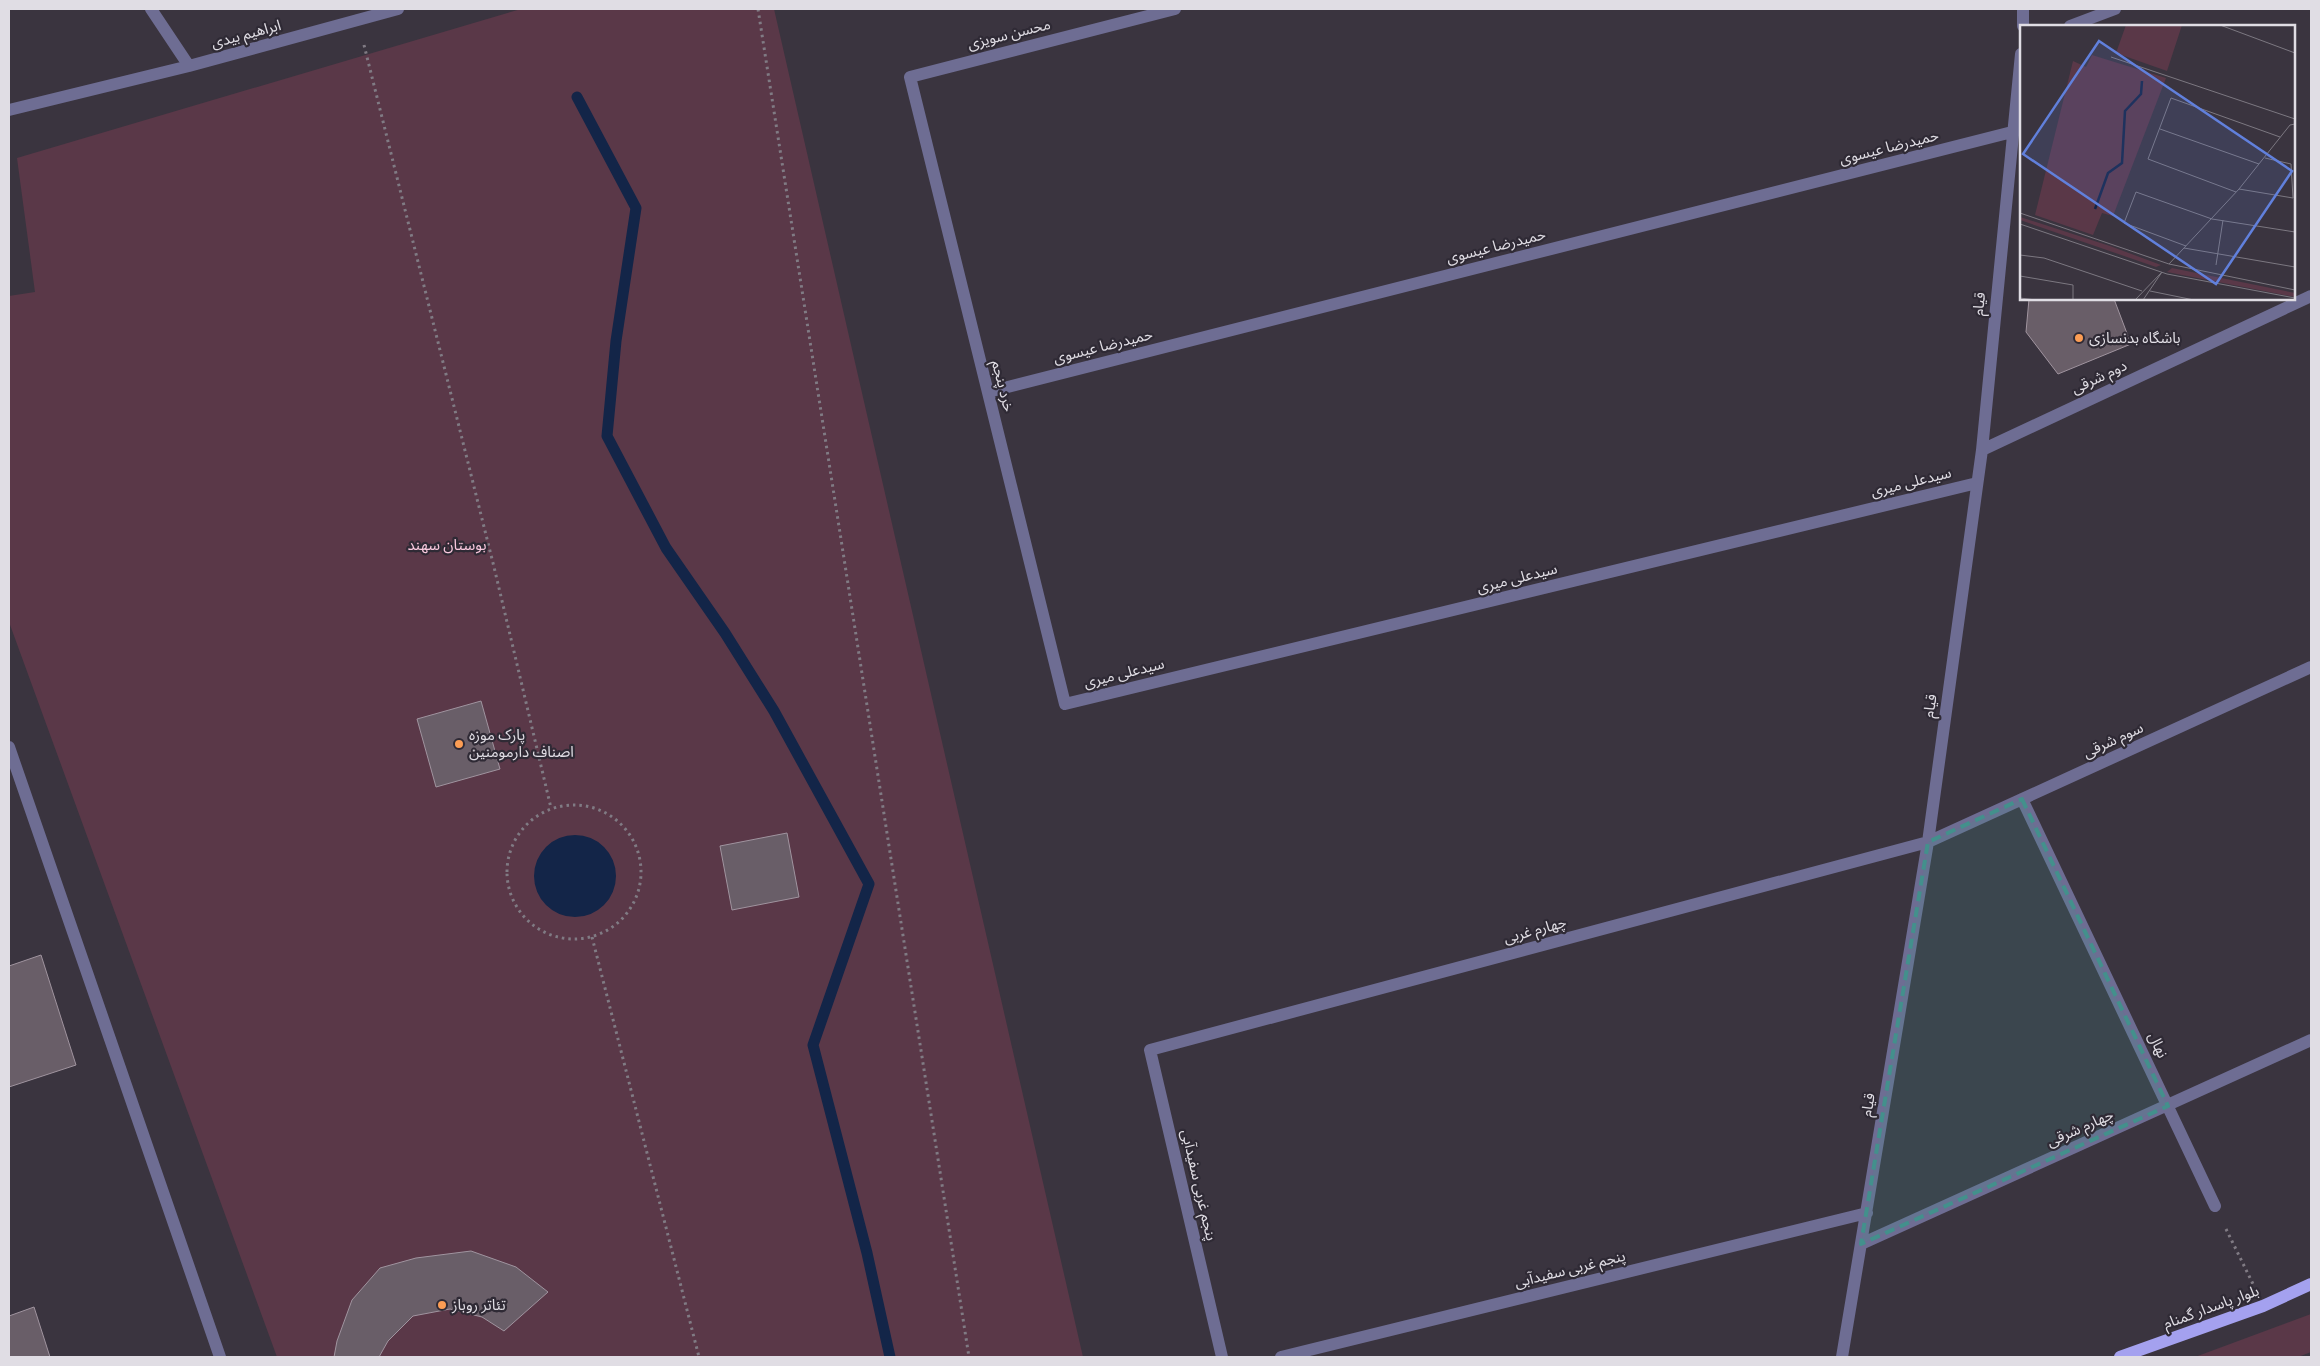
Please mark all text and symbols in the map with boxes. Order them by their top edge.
street label: محسن سویزی [965,12,1053,55]
street label: ابراهیم بیدی [208,13,283,54]
inset map [2020,25,2295,300]
street label: حمیدرضا عیسوی [1837,123,1941,170]
street label: حمیدرضا عیسوی [1444,222,1548,269]
street label: قیام [1966,291,1991,317]
street label: حمیدرضا عیسوی [1051,322,1155,369]
place label: باشگاه بدنسازی [2089,326,2181,349]
marker: باشگاه بدنسازی [2073,332,2085,344]
street label: دوم شرقی [2067,354,2131,400]
street label: خرد پنجم [986,358,1021,414]
street label: سیدعلی میری [1868,460,1954,503]
park label: بوستان سهند [408,533,486,556]
street label: سیدعلی میری [1474,556,1560,599]
street label: سیدعلی میری [1081,651,1167,694]
street label: قیام [1916,692,1943,719]
street label: سوم شرقی [2079,715,2147,764]
place label: پارک موزه اصناف دارمومنین [469,723,574,763]
marker: پارک موزه اصناف دارمومنین [453,738,465,750]
street label: چهارم غربی [1501,910,1569,949]
street label: نهال [2142,1028,2174,1062]
street label: قیام [1854,1091,1881,1119]
street label: چهارم شرقی [2043,1102,2117,1153]
street label: پنجم غربی سفیدآبی [1175,1127,1223,1243]
street label: پنجم غربی سفیدآبی [1512,1244,1628,1293]
street label: بلوار پاسدار گمنام [2160,1279,2262,1335]
place label: تئاتر روباز [451,1293,506,1316]
marker: تئاتر روباز [436,1299,448,1311]

